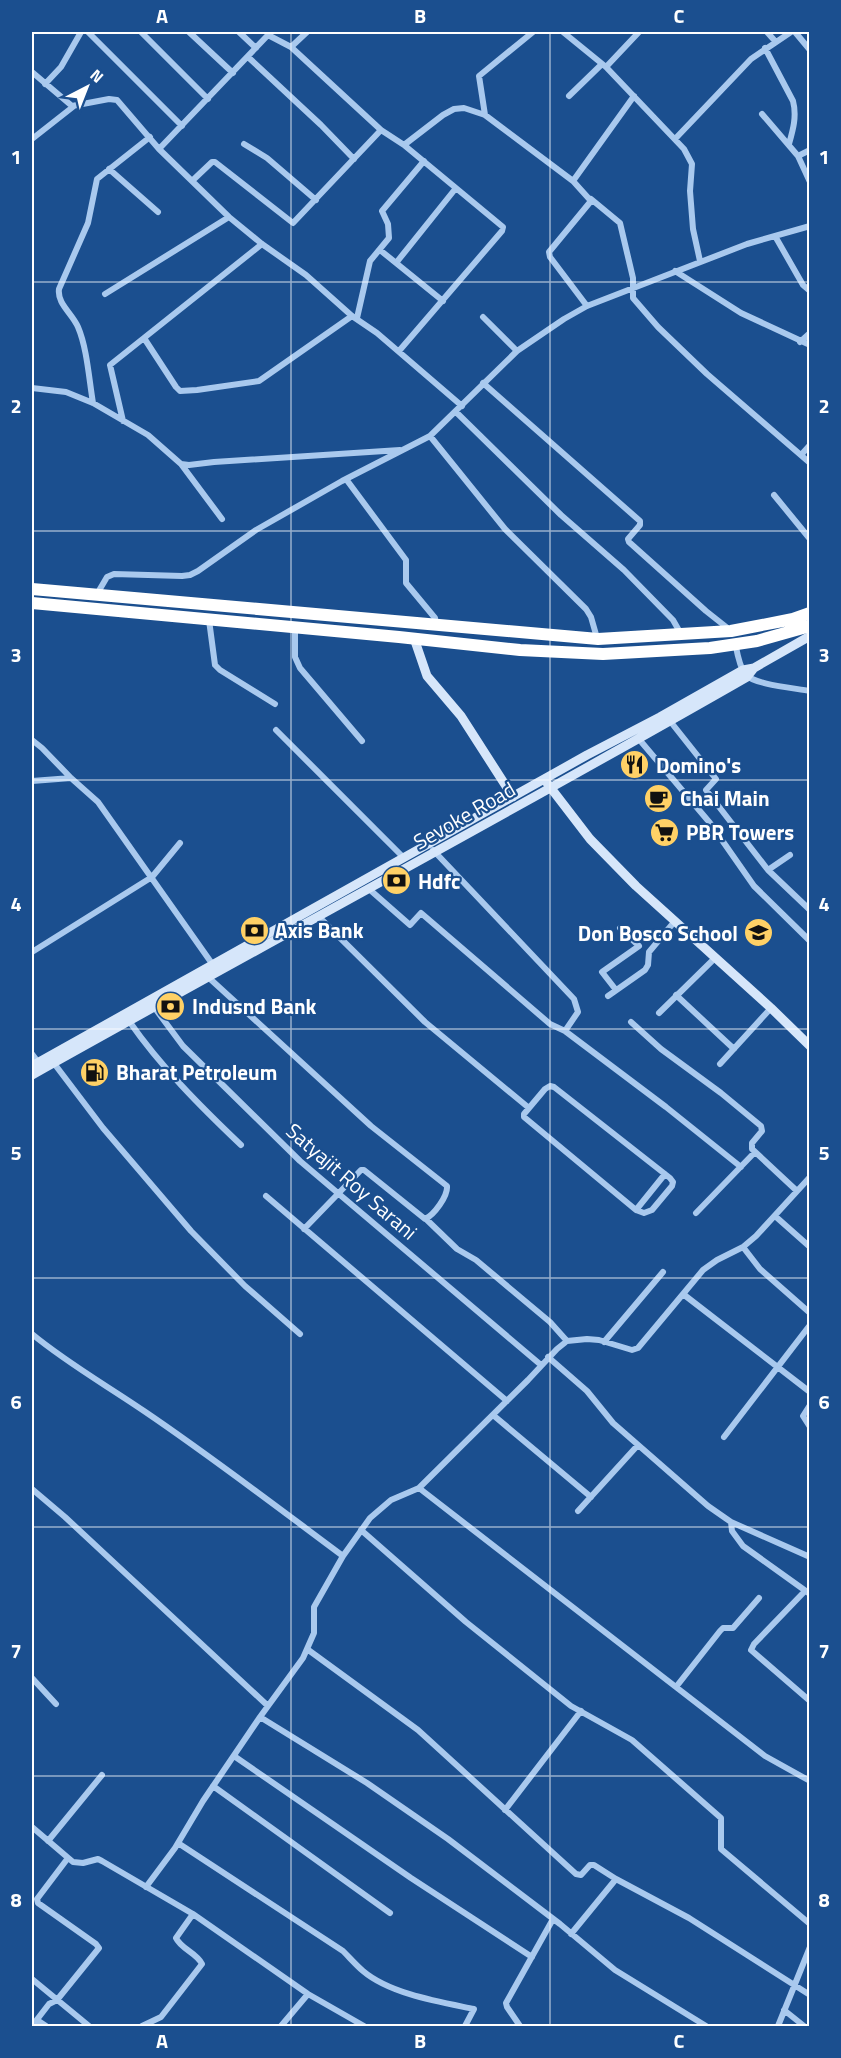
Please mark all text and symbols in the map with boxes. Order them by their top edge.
text: A [156,0,168,31]
text: B [414,0,426,31]
text: C [674,0,685,31]
north arrow [57,57,117,117]
text: N [85,63,109,88]
text: 1 [10,141,22,172]
text: 1 [818,141,830,172]
text: 2 [10,390,22,421]
text: 2 [818,390,830,421]
text: 3 [10,639,22,670]
text: 3 [818,639,830,670]
restaurant icon: Domino's [619,749,651,781]
place label: Domino's [656,749,741,781]
street label: Sevoke Road [407,773,521,857]
cafe icon: Chai Main [643,782,675,814]
place label: Chai Main [680,782,770,814]
supermarket icon: PBR Towers [649,816,681,848]
place label: PBR Towers [686,816,794,848]
bank icon: Hdfc [381,865,413,897]
place label: Hdfc [418,865,460,897]
text: 4 [10,888,22,919]
text: 4 [818,888,830,919]
bank icon: Axis Bank [238,914,270,946]
place label: Axis Bank [275,914,364,946]
place label: Don Bosco School [578,917,738,949]
school or university icon: Don Bosco School [743,917,775,949]
bank icon: Indusnd Bank [155,990,187,1022]
place label: Indusnd Bank [192,990,317,1022]
fuel station icon: Bharat Petroleum [79,1056,111,1088]
place label: Bharat Petroleum [116,1056,277,1088]
street label: Satyajit Roy Sarani [279,1115,425,1247]
text: 5 [10,1137,22,1168]
text: 5 [818,1137,830,1168]
text: 6 [10,1386,22,1417]
text: 6 [818,1386,830,1417]
text: 7 [10,1635,22,1666]
text: 7 [818,1635,830,1666]
text: 8 [10,1884,22,1915]
text: 8 [818,1884,830,1915]
text: A [156,2025,168,2056]
text: B [414,2025,426,2056]
text: C [674,2025,685,2056]

